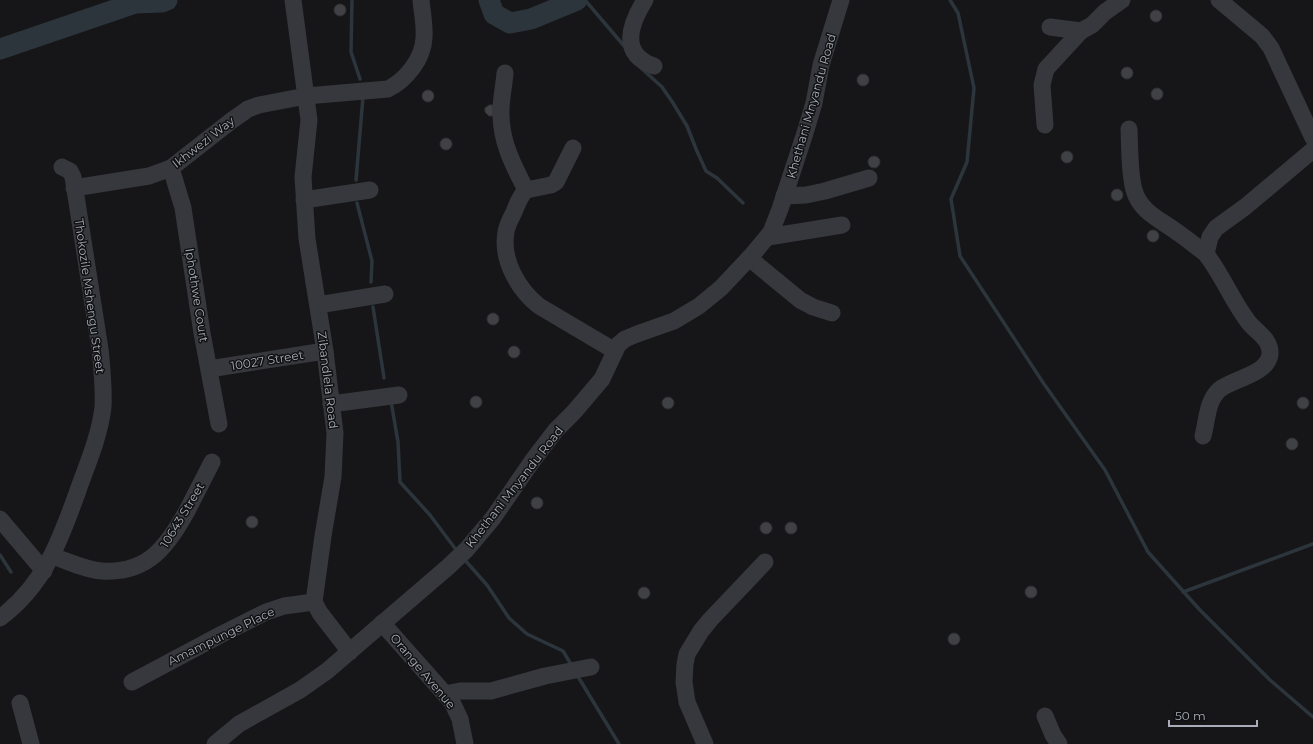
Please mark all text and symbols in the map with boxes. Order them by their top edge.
street label: Khethani Mnyandu Road [783,32,839,180]
street label: Ikhwezi Way [169,113,238,171]
street label: Thokozile Mshengu Street [72,218,108,375]
street label: Iphothwe Court [182,247,212,343]
street label: Zibandlela Road [315,331,341,429]
street label: 10027 Street [230,347,305,373]
street label: Khethani Mnyandu Road [462,423,566,551]
street label: 10643 Street [157,480,207,550]
street label: Amampunge Place [165,604,277,668]
street label: Orange Avenue [387,630,459,712]
scale bar [1169,702,1257,728]
text: 50 m [1175,708,1206,723]

